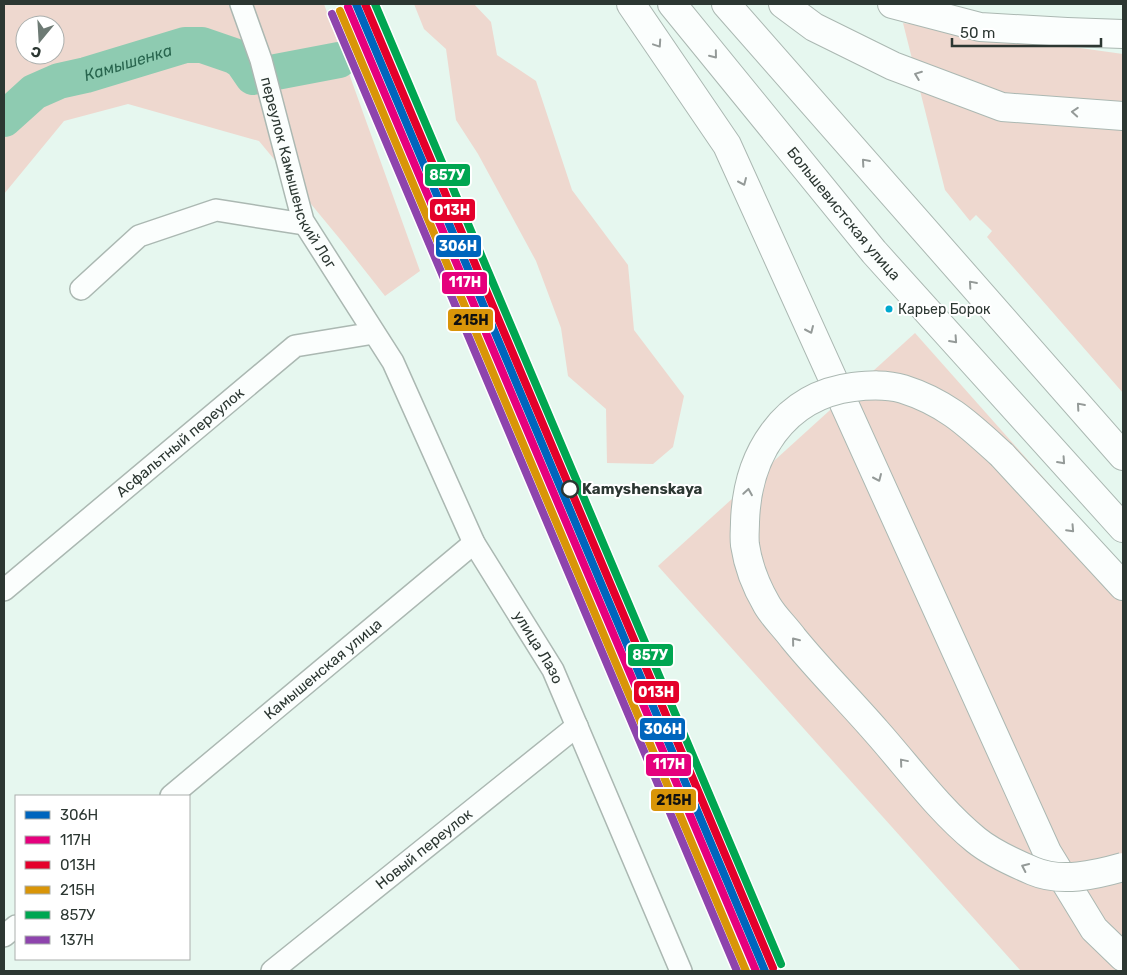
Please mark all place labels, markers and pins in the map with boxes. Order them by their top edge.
place label: Карьер Борок [898,301,991,318]
marker: Карьер Борок [884,304,894,314]
marker: Kamyshenskaya [561,480,579,498]
place label: Kamyshenskaya [582,480,703,498]

